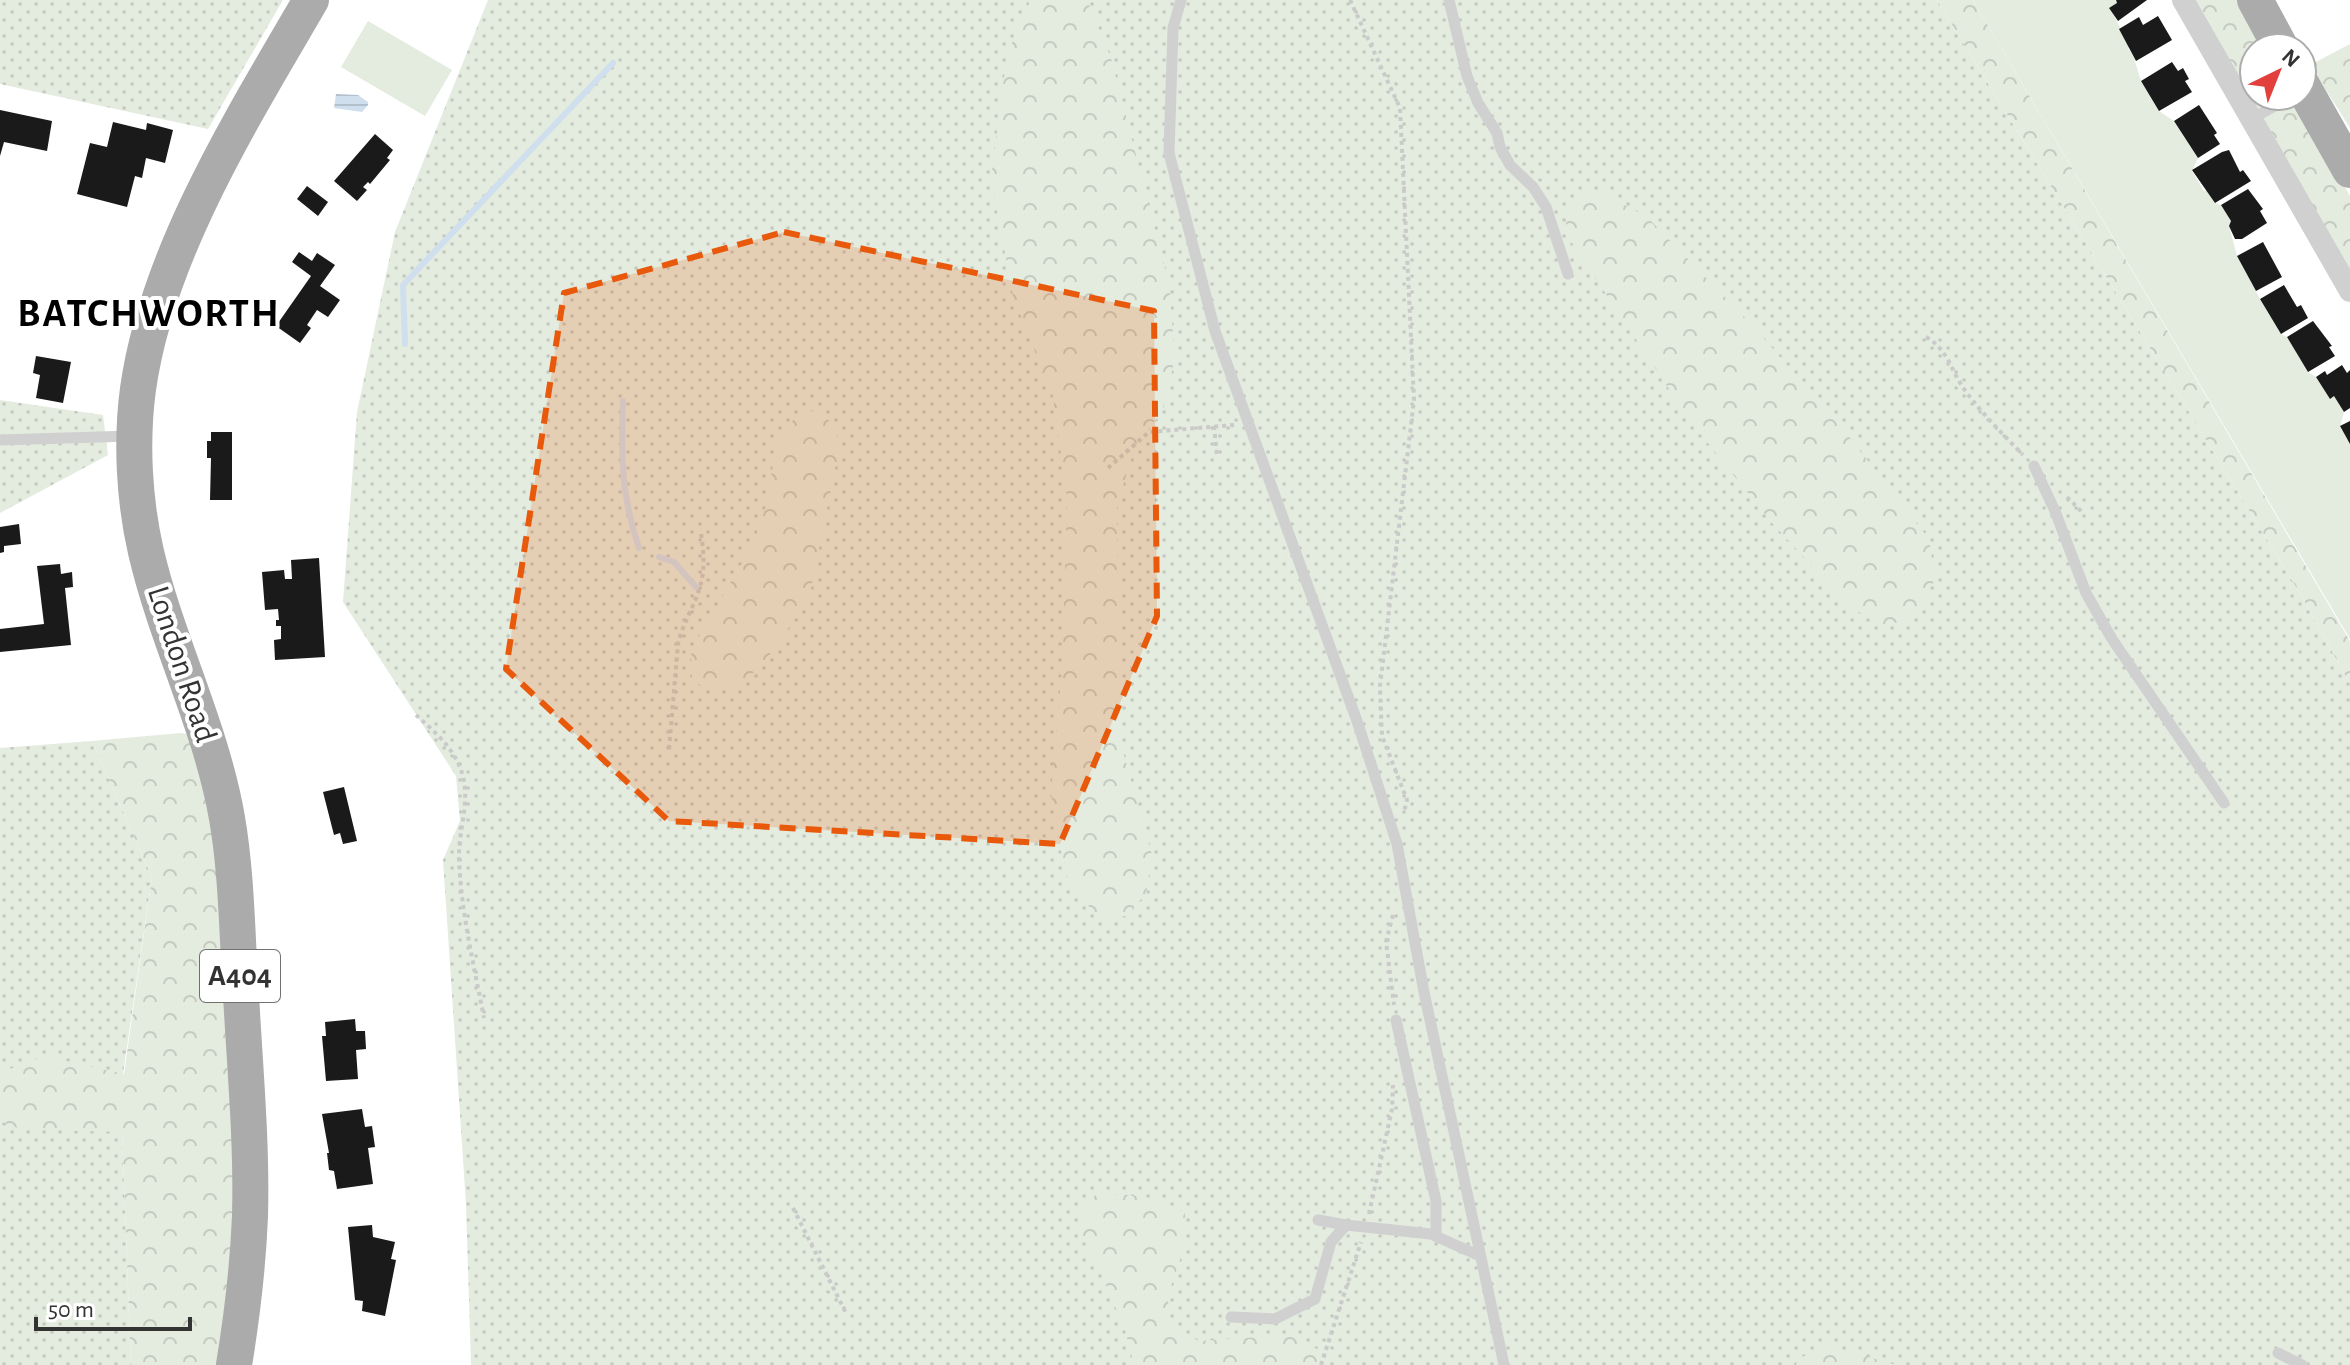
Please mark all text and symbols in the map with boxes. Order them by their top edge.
north arrow [2238,32,2318,112]
text: N [2278,45,2304,71]
district label: BATCHWORTH [17,294,281,334]
street label: London Road [142,582,222,746]
road number: A404 [200,950,280,1002]
scale bar [36,1281,190,1331]
text: 50 m [48,1298,94,1322]

